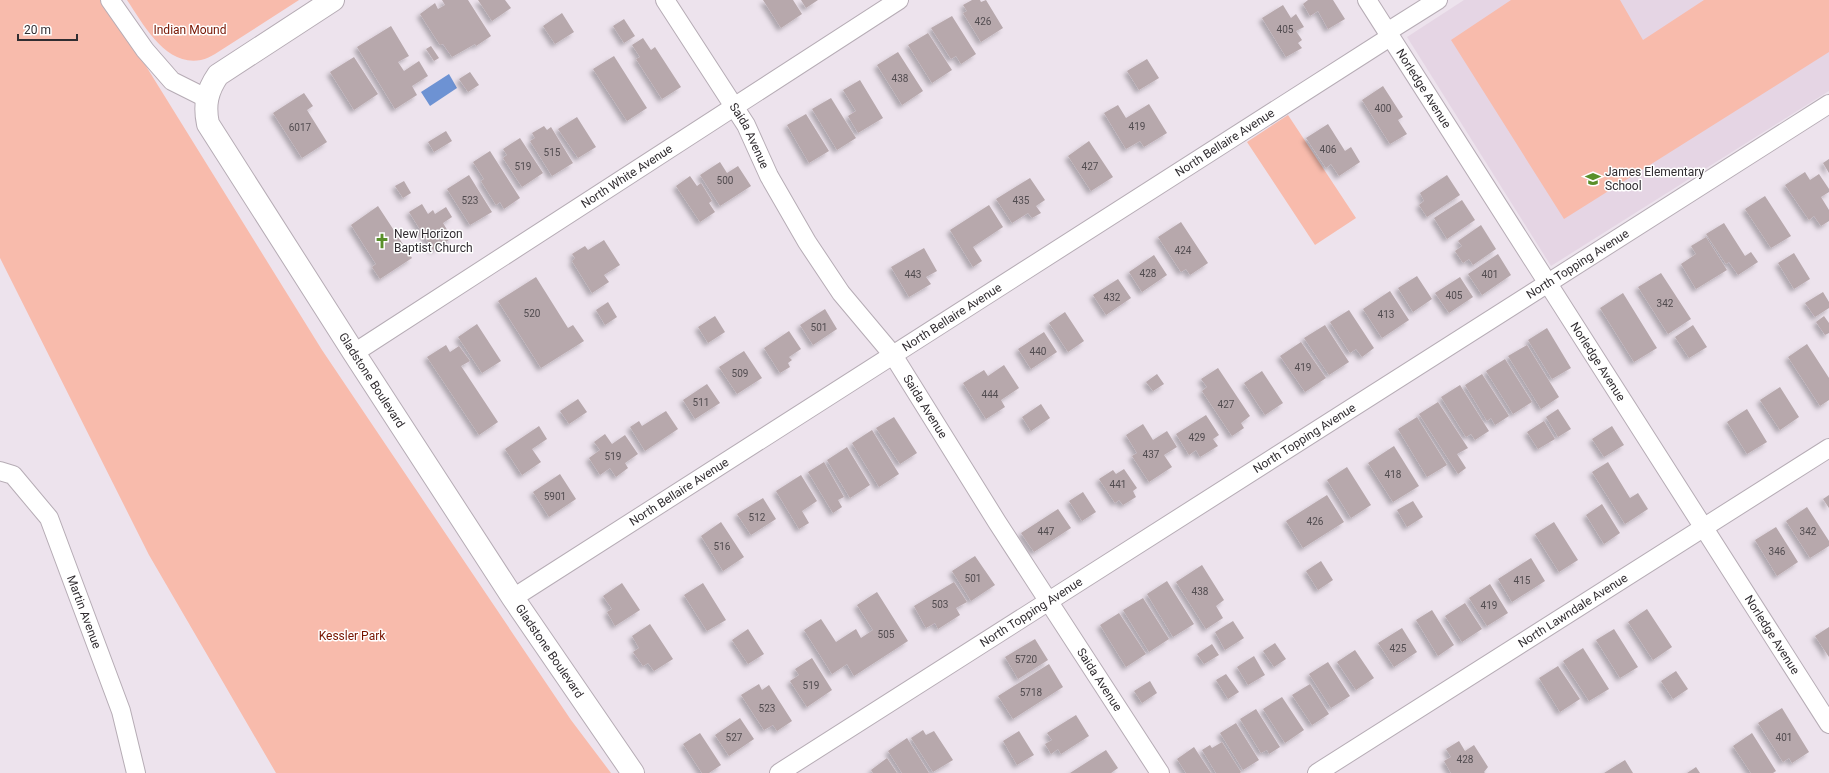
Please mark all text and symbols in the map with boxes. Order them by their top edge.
scale bar [18,16,77,42]
house number: 426 [975,16,992,27]
text: 20 m [24,23,51,37]
park label: Indian Mound [153,23,227,37]
house number: 405 [1277,24,1294,35]
street label: Norledge Avenue [1393,46,1454,131]
house number: 438 [892,73,909,84]
street label: Saida Avenue [727,100,772,171]
house number: 400 [1375,103,1392,114]
street label: North Bellaire Avenue [1173,106,1277,180]
house number: 419 [1129,121,1145,132]
house number: 6017 [289,122,312,133]
street label: North White Avenue [578,142,675,211]
house number: 406 [1320,144,1337,155]
house number: 515 [544,147,561,158]
house number: 519 [515,161,531,172]
house number: 427 [1082,161,1099,172]
place label: James Elementary School [1605,165,1704,193]
school or university icon: James Elementary School [1584,170,1602,188]
house number: 500 [717,175,734,186]
house number: 523 [462,195,478,206]
house number: 435 [1013,195,1030,206]
street label: North Topping Avenue [1524,226,1631,302]
place label: New Horizon Baptist Church [394,227,473,255]
church icon: New Horizon Baptist Church [373,232,391,250]
house number: 424 [1175,245,1192,256]
house number: 428 [1140,268,1157,279]
house number: 443 [905,269,921,280]
house number: 401 [1482,269,1498,280]
street label: North Bellaire Avenue [900,280,1004,354]
house number: 405 [1446,290,1463,301]
house number: 432 [1104,292,1121,303]
house number: 342 [1657,298,1674,309]
house number: 520 [524,308,541,319]
house number: 413 [1378,309,1394,320]
street label: Norledge Avenue [1567,320,1628,404]
house number: 501 [811,322,827,333]
street label: Gladstone Boulevard [336,330,408,430]
house number: 440 [1030,346,1047,357]
house number: 419 [1295,362,1311,373]
house number: 509 [732,368,748,379]
street label: Saida Avenue [900,372,950,441]
house number: 444 [982,389,999,400]
house number: 511 [693,397,709,408]
house number: 427 [1218,399,1235,410]
street label: North Topping Avenue [1251,400,1358,476]
house number: 429 [1189,432,1205,443]
house number: 437 [1143,449,1160,460]
house number: 519 [605,451,621,462]
street label: North Bellaire Avenue [627,455,731,529]
house number: 418 [1385,469,1402,480]
house number: 441 [1110,479,1126,490]
house number: 5901 [544,491,566,502]
house number: 512 [749,512,766,523]
house number: 426 [1307,516,1324,527]
house number: 447 [1038,526,1055,537]
house number: 342 [1800,526,1817,537]
house number: 516 [714,541,731,552]
house number: 346 [1769,546,1786,557]
street label: North Lawndale Avenue [1516,571,1630,651]
street label: Martin Avenue [64,573,104,651]
house number: 501 [965,573,981,584]
street label: North Topping Avenue [977,575,1085,650]
house number: 415 [1514,575,1531,586]
house number: 438 [1192,586,1209,597]
street label: Norledge Avenue [1742,593,1802,677]
house number: 503 [932,599,948,610]
house number: 419 [1481,600,1497,611]
street label: Gladstone Boulevard [512,602,586,701]
park label: Kessler Park [319,629,386,643]
house number: 505 [878,629,895,640]
house number: 425 [1390,643,1407,654]
street label: Saida Avenue [1074,646,1125,714]
house number: 5720 [1015,654,1038,665]
house number: 519 [803,680,819,691]
house number: 5718 [1020,687,1043,698]
house number: 523 [759,703,775,714]
house number: 527 [726,732,743,743]
house number: 401 [1776,732,1792,743]
house number: 428 [1457,754,1474,765]

